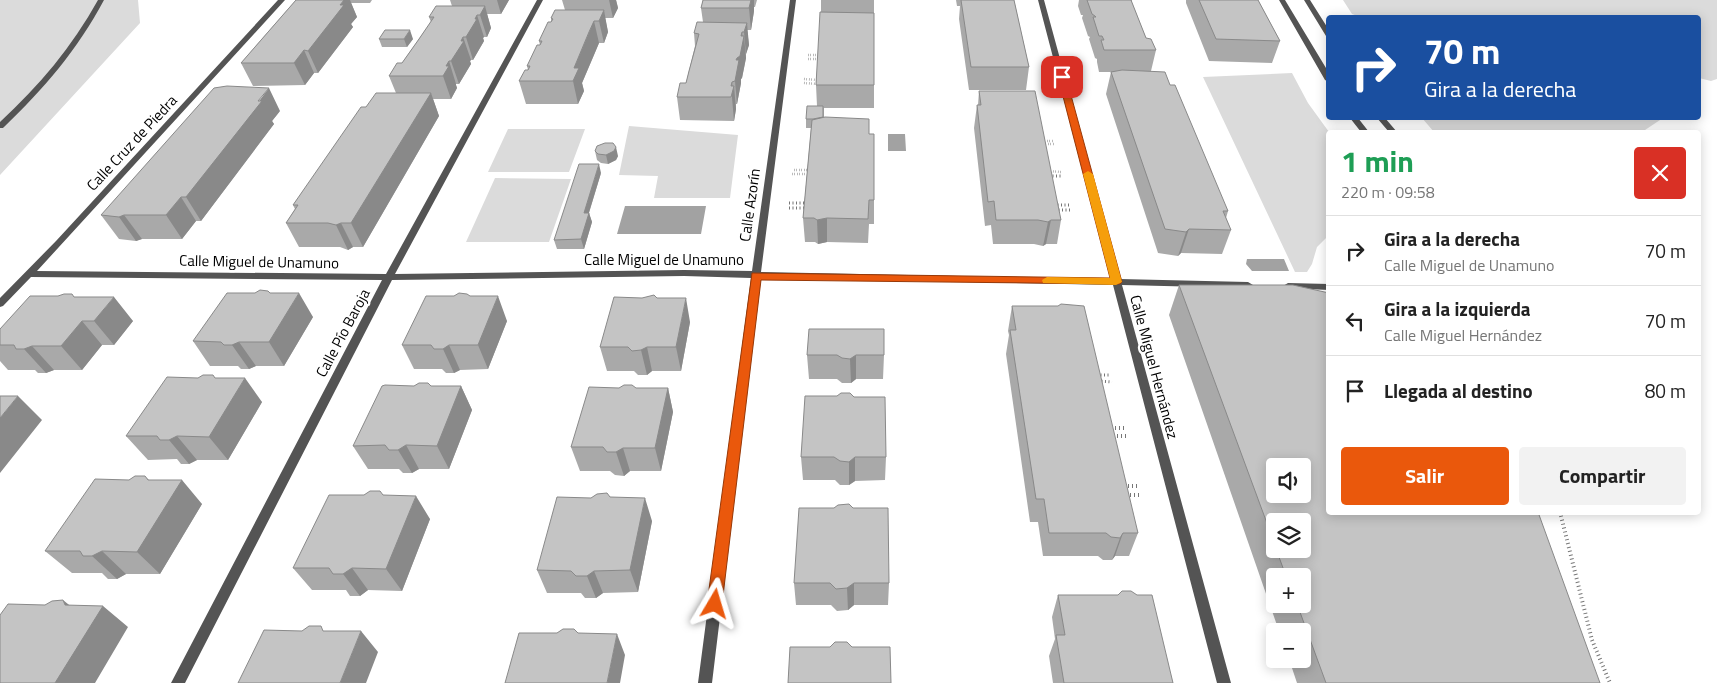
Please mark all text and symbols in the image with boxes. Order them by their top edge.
text: 70 m [1424,24,1500,78]
icon: right [1341,35,1406,100]
pin [1041,56,1083,98]
icon: arrive [1048,63,1076,91]
text: Gira a la derecha [1424,72,1576,106]
street label: Calle Cruz de Piedra [81,89,183,196]
text: 1 min [1341,138,1414,184]
button: close [1634,147,1686,199]
street label: Calle Azorín [733,167,766,243]
text: 220 m · 09:58 [1341,180,1435,204]
text: Gira a la derecha [1384,224,1520,253]
text: 70 m [1645,236,1686,265]
icon: right [1341,237,1369,265]
street label: Calle Miguel de Unamuno [584,248,744,271]
street label: Calle Miguel de Unamuno [179,249,339,274]
text: Calle Miguel de Unamuno [1384,253,1555,277]
street label: Calle Pío Baroja [310,284,376,381]
street label: Calle Miguel Hernández [1124,292,1185,442]
text: Gira a la izquierda [1384,294,1531,323]
text: 70 m [1645,306,1686,335]
icon: left [1341,307,1369,335]
text: Calle Miguel Hernández [1384,323,1542,347]
text: Llegada al destino [1384,376,1533,405]
text: 80 m [1645,376,1686,405]
icon: arrive [1341,377,1369,405]
button: Salir [1341,447,1509,505]
button: Compartir [1519,447,1686,505]
map controls [1266,458,1311,668]
button: sound [1266,458,1311,503]
button: layers [1266,513,1311,558]
button: + [1266,568,1311,613]
position arrow [688,577,740,629]
button: − [1266,623,1311,668]

